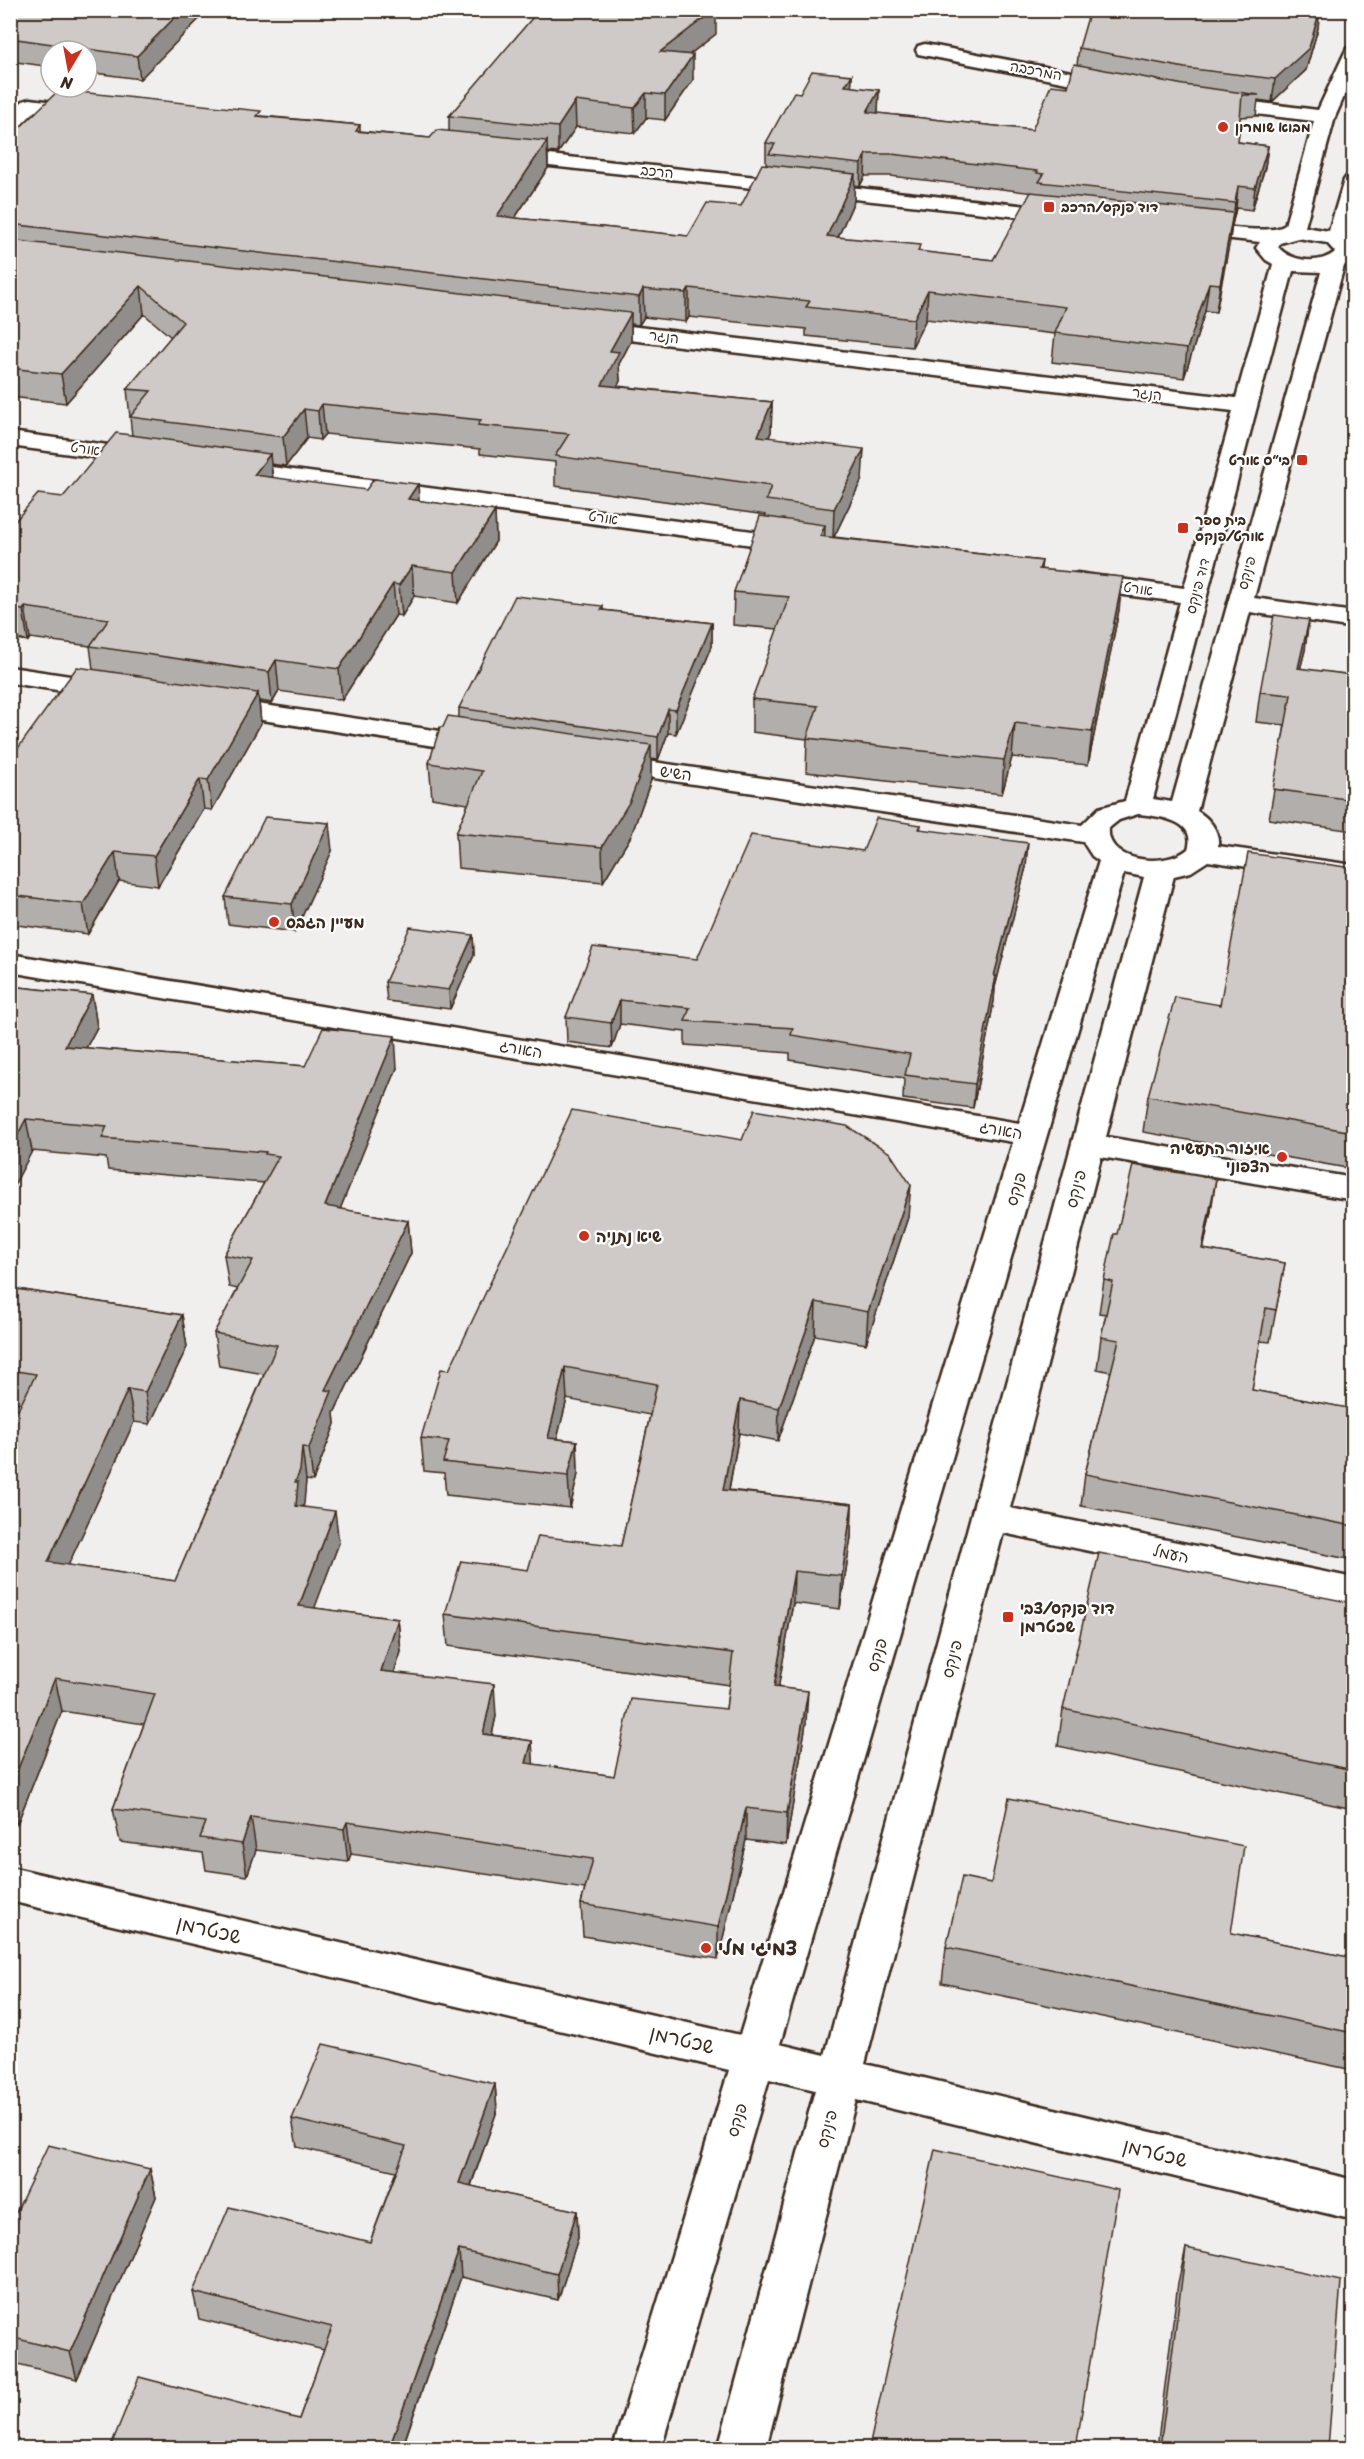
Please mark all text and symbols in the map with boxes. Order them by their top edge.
north arrow [39,39,99,99]
street label: המרכבה [1008,54,1064,88]
text: N [58,68,75,99]
place label: מבוא שומרון [1235,115,1311,140]
marker: מבוא שומרון [1216,120,1230,134]
street label: הרכב [639,158,675,186]
place label: דוד פנקס/הרכב [1061,195,1159,220]
marker: דוד פנקס/הרכב [1042,200,1056,214]
street label: הנגר [647,323,681,351]
street label: הנגר [1130,380,1164,408]
street label: אורט [69,435,101,463]
place label: בי״ס אורט [1228,448,1290,473]
marker: בי״ס אורט [1295,453,1309,467]
street label: אורט [587,504,619,532]
place label: בית ספר אורט/פנקס [1195,508,1265,549]
marker: בית ספר אורט/פנקס [1176,521,1190,535]
street label: פינקס [1230,553,1264,593]
street label: דוד פינקס [1179,555,1217,617]
street label: אורט [1122,575,1154,603]
street label: השיש [658,756,694,790]
place label: מעיין הגבס [286,908,365,937]
marker: מעיין הגבס [267,915,281,929]
street label: האורג [497,1031,545,1067]
street label: האורג [977,1112,1025,1148]
place label: איזור התעשיה הצפוני [1170,1134,1270,1181]
marker: איזור התעשיה הצפוני [1275,1150,1289,1164]
street label: פינקס [1057,1166,1095,1211]
street label: פנקס [997,1168,1035,1210]
place label: שיא נתניה [596,1222,662,1251]
marker: שיא נתניה [577,1229,591,1243]
street label: העמל [1150,1536,1192,1572]
place label: דוד פנקס/צבי שכטרמן [1020,1594,1115,1641]
marker: דוד פנקס/צבי שכטרמן [1001,1610,1015,1624]
street label: פנקס [858,1634,896,1676]
street label: פינקס [933,1636,971,1681]
street label: שכטרמן [173,1906,245,1954]
place label: צמיגי מלי [718,1931,797,1966]
marker: צמיגי מלי [699,1941,713,1955]
street label: שכטרמן [646,2016,718,2064]
street label: פנקס [718,2099,756,2141]
street label: פינקס [808,2106,846,2151]
street label: שכטרמן [1119,2128,1191,2178]

